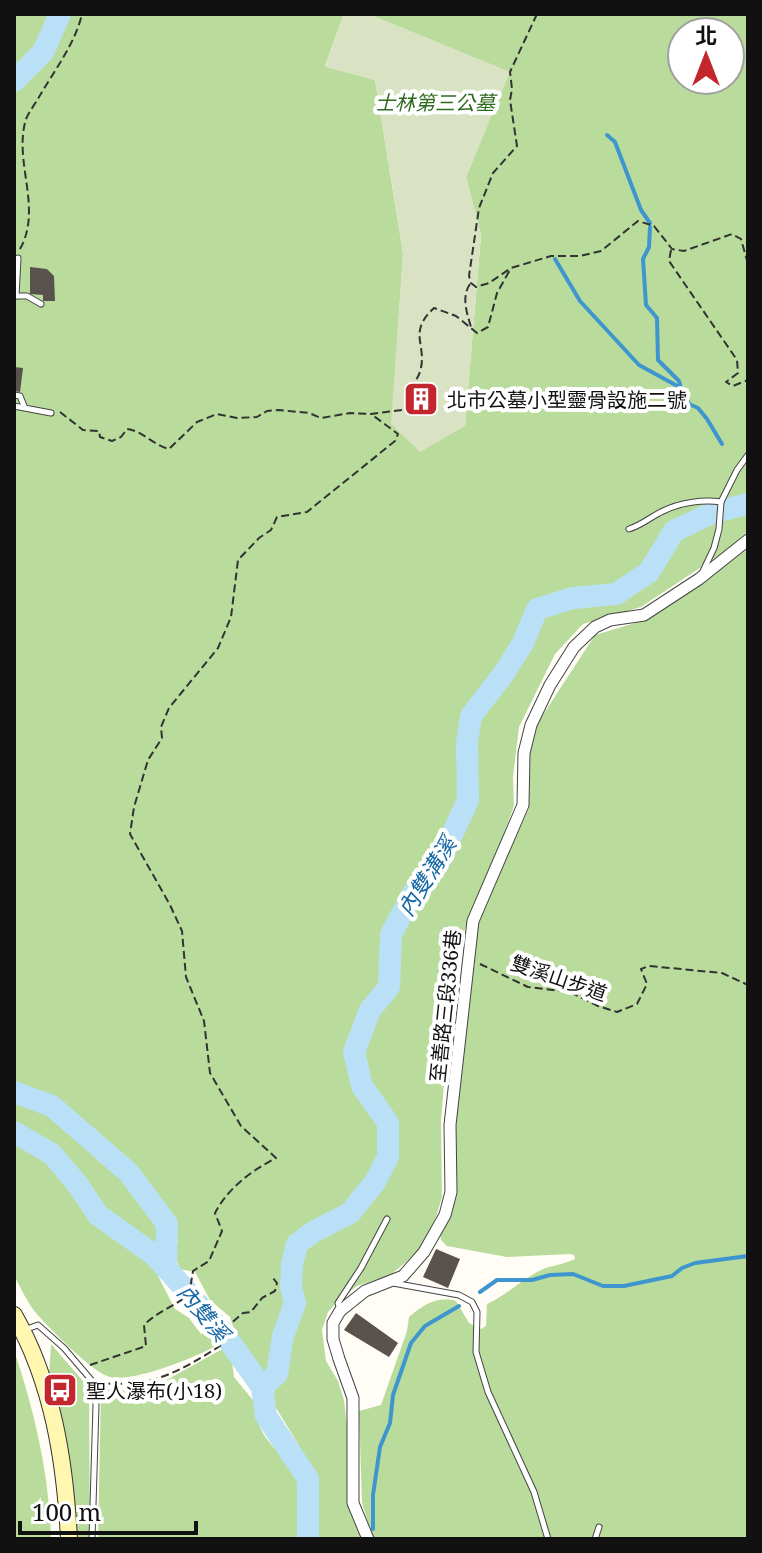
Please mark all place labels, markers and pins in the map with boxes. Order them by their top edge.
building icon: 北市公墓小型靈骨設施二號 [402,380,440,418]
place label: 北市公墓小型靈骨設施二號 [447,386,687,413]
bus stop icon: 聖人瀑布(小18) [41,1371,79,1409]
place label: 聖人瀑布(小18) [86,1377,222,1404]

